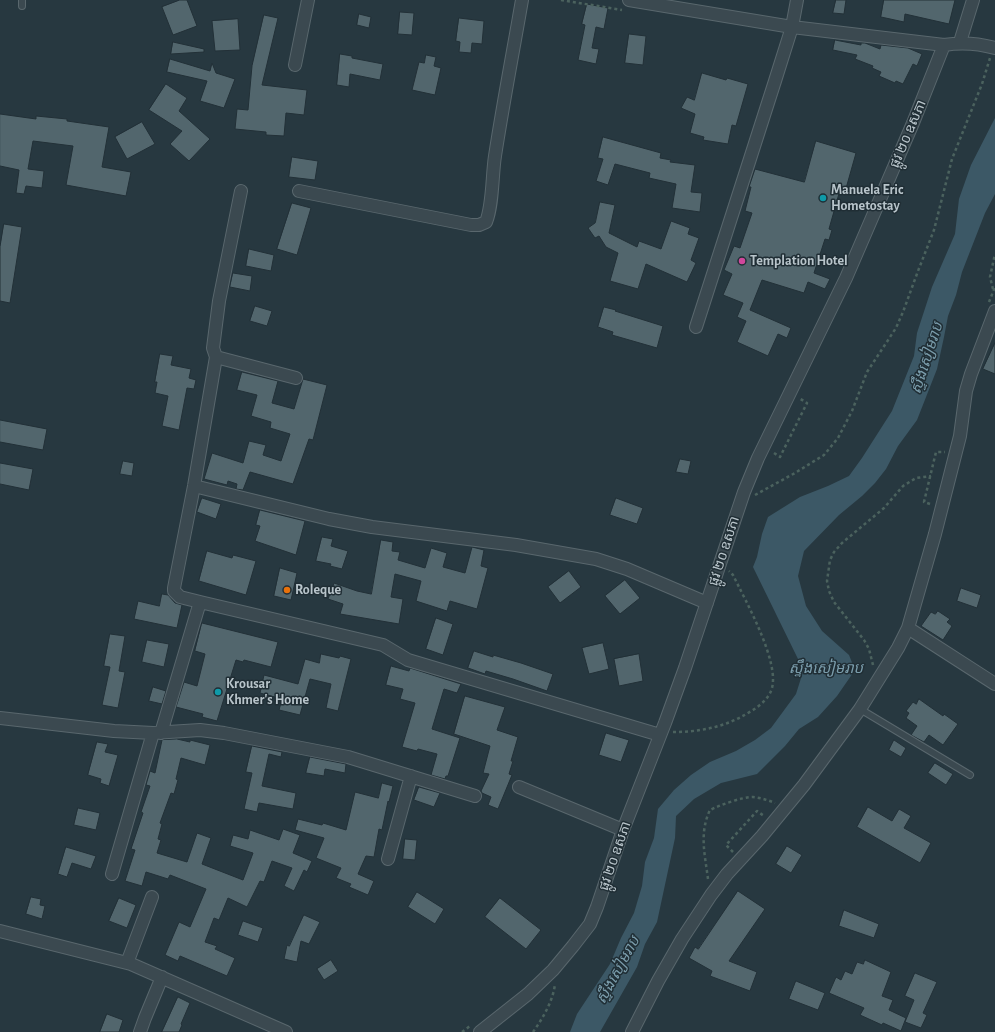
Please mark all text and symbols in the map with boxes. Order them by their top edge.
street label: ផ្លូវ ២០ ឧសភា [886,97,930,171]
place label: Manuela Eric Hometostay [831,182,903,214]
marker: Manuela Eric Hometostay [818,193,828,203]
place label: Templation Hotel [750,253,848,269]
marker: Templation Hotel [737,256,747,266]
water label: ស្ទឹងសៀមរាប [907,320,947,396]
street label: ផ្លូវ ២០ ឧសភា [705,514,743,588]
place label: Roleque [295,582,341,598]
marker: Roleque [282,585,292,595]
water label: ស្ទឹងសៀមរាប [789,659,863,677]
place label: Krousar Khmer's Home [226,676,309,708]
marker: Krousar Khmer's Home [213,687,223,697]
street label: ផ្លូវ ២០ ឧសភា [595,819,635,893]
water label: ស្ទឹងសៀមរាប [592,933,644,1007]

